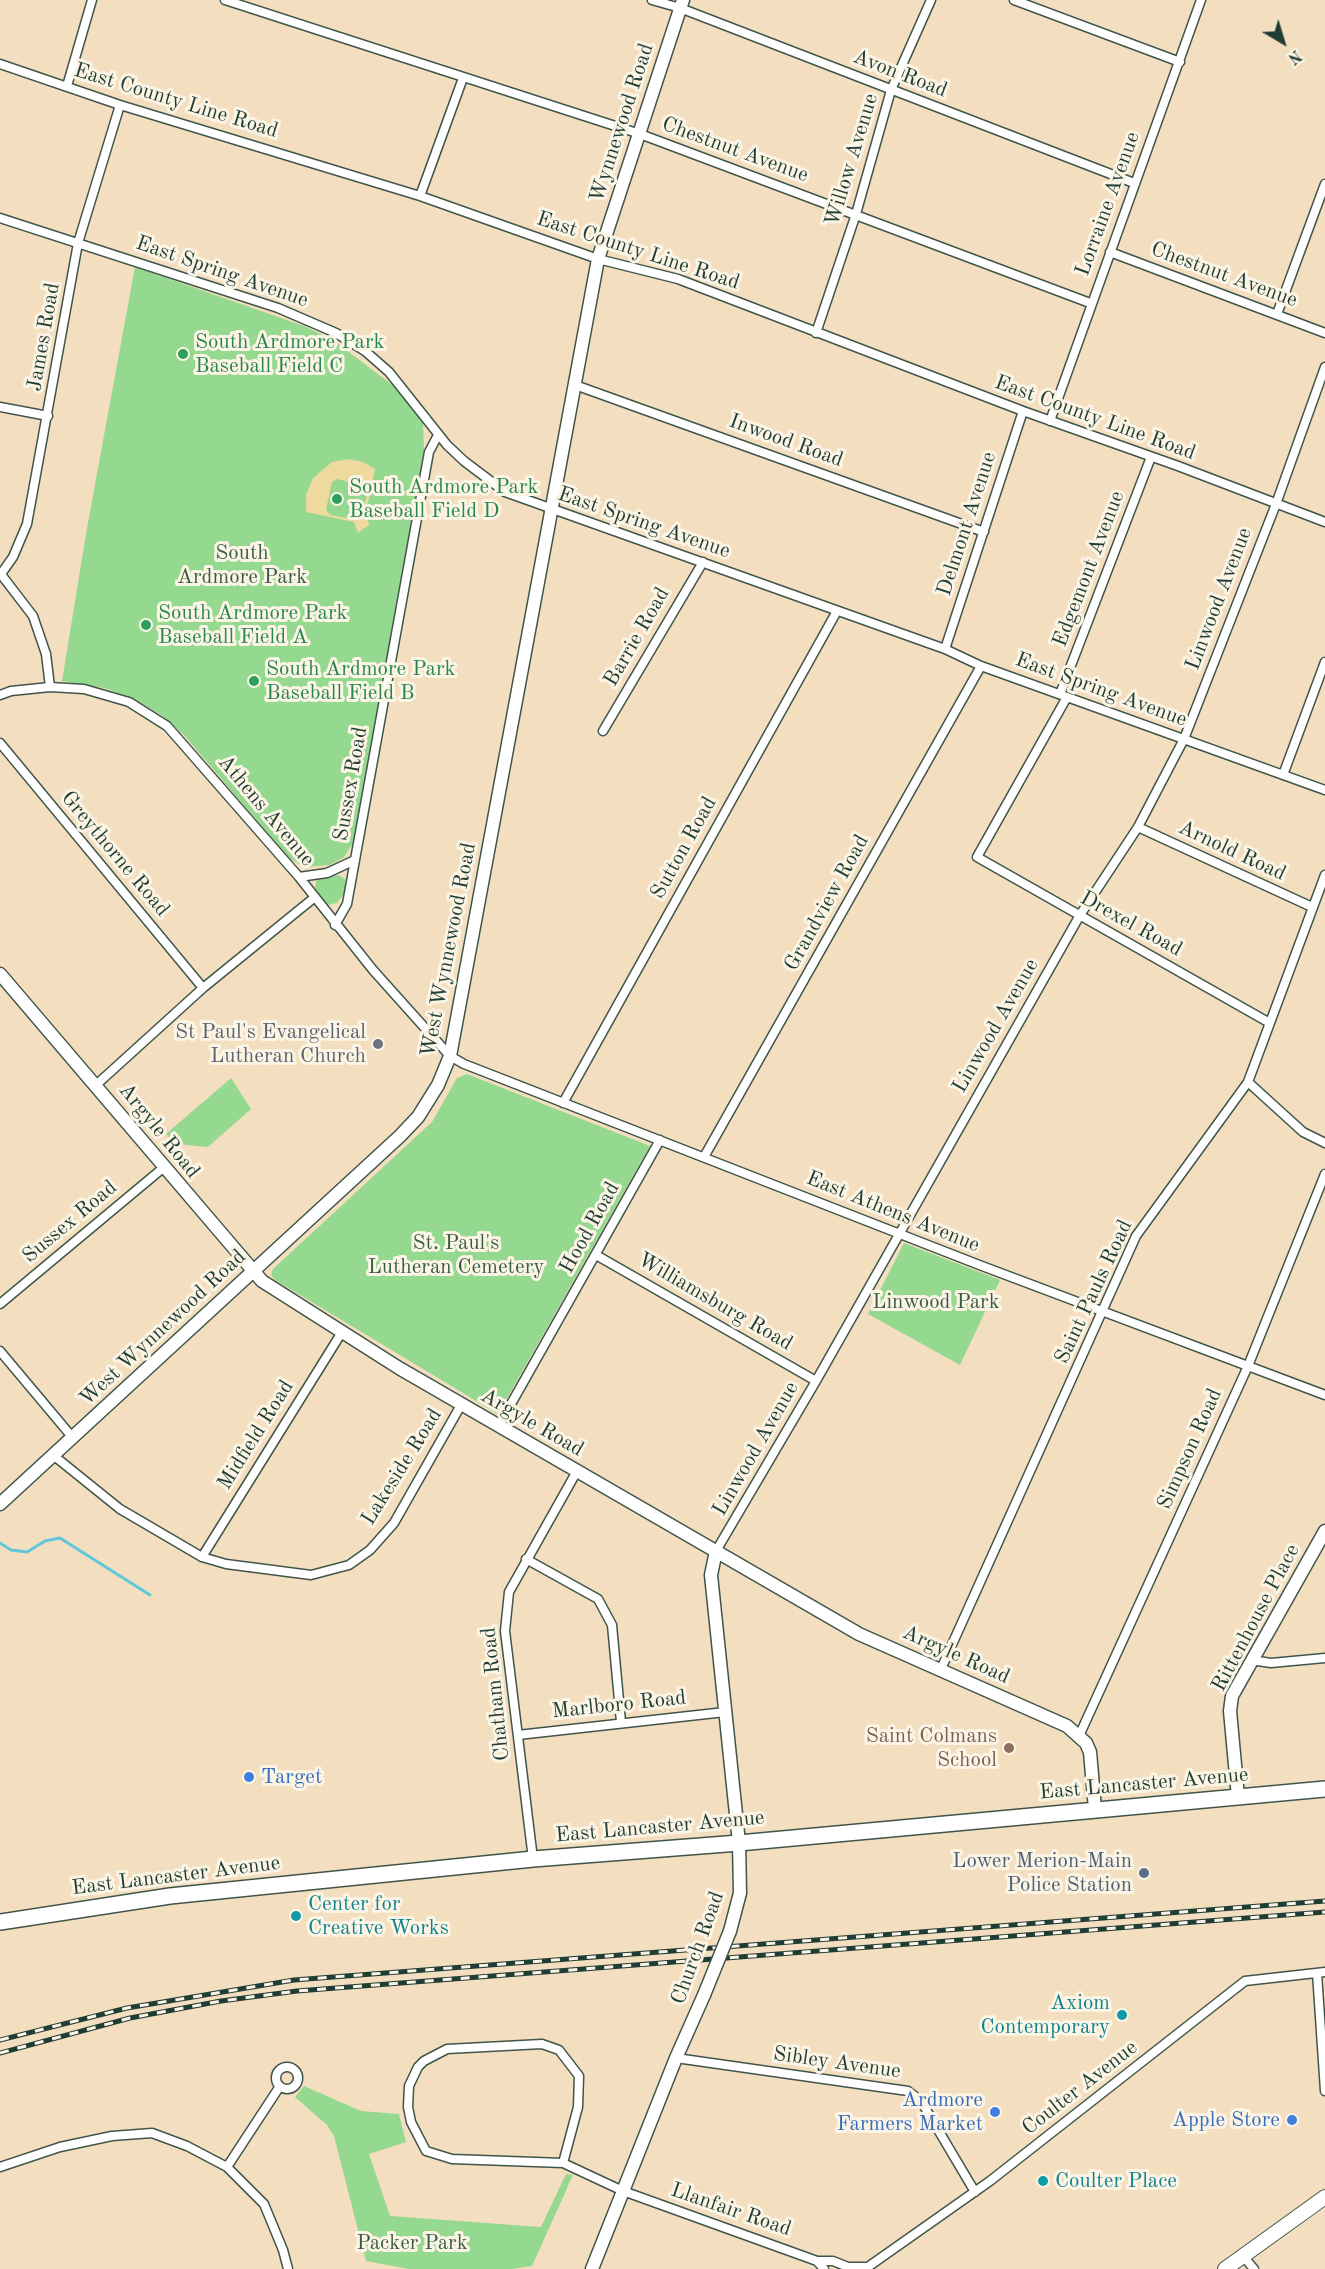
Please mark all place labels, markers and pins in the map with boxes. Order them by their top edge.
place label: South Ardmore Park Baseball Field C [195,329,384,379]
marker: South Ardmore Park Baseball Field C [176,347,190,361]
place label: South Ardmore Park Baseball Field D [349,474,538,524]
marker: South Ardmore Park Baseball Field D [330,492,344,506]
place label: South Ardmore Park Baseball Field A [158,600,347,650]
marker: South Ardmore Park Baseball Field A [139,618,153,632]
place label: South Ardmore Park Baseball Field B [266,656,455,706]
marker: South Ardmore Park Baseball Field B [247,674,261,688]
place label: St Paul's Evangelical Lutheran Church [175,1019,366,1069]
marker: St Paul's Evangelical Lutheran Church [371,1037,385,1051]
place label: Saint Colmans School [866,1723,997,1773]
marker: Saint Colmans School [1002,1741,1016,1755]
place label: Target [261,1764,322,1790]
marker: Target [242,1770,256,1784]
place label: Lower Merion-Main Police Station [952,1848,1132,1898]
marker: Lower Merion-Main Police Station [1137,1866,1151,1880]
place label: Center for Creative Works [308,1891,449,1941]
marker: Center for Creative Works [289,1909,303,1923]
place label: Axiom Contemporary [980,1990,1110,2040]
marker: Axiom Contemporary [1115,2008,1129,2022]
place label: Ardmore Farmers Market [837,2087,983,2137]
marker: Ardmore Farmers Market [988,2105,1002,2119]
place label: Apple Store [1172,2107,1280,2133]
marker: Apple Store [1285,2113,1299,2127]
place label: Coulter Place [1055,2168,1177,2194]
marker: Coulter Place [1036,2174,1050,2188]

